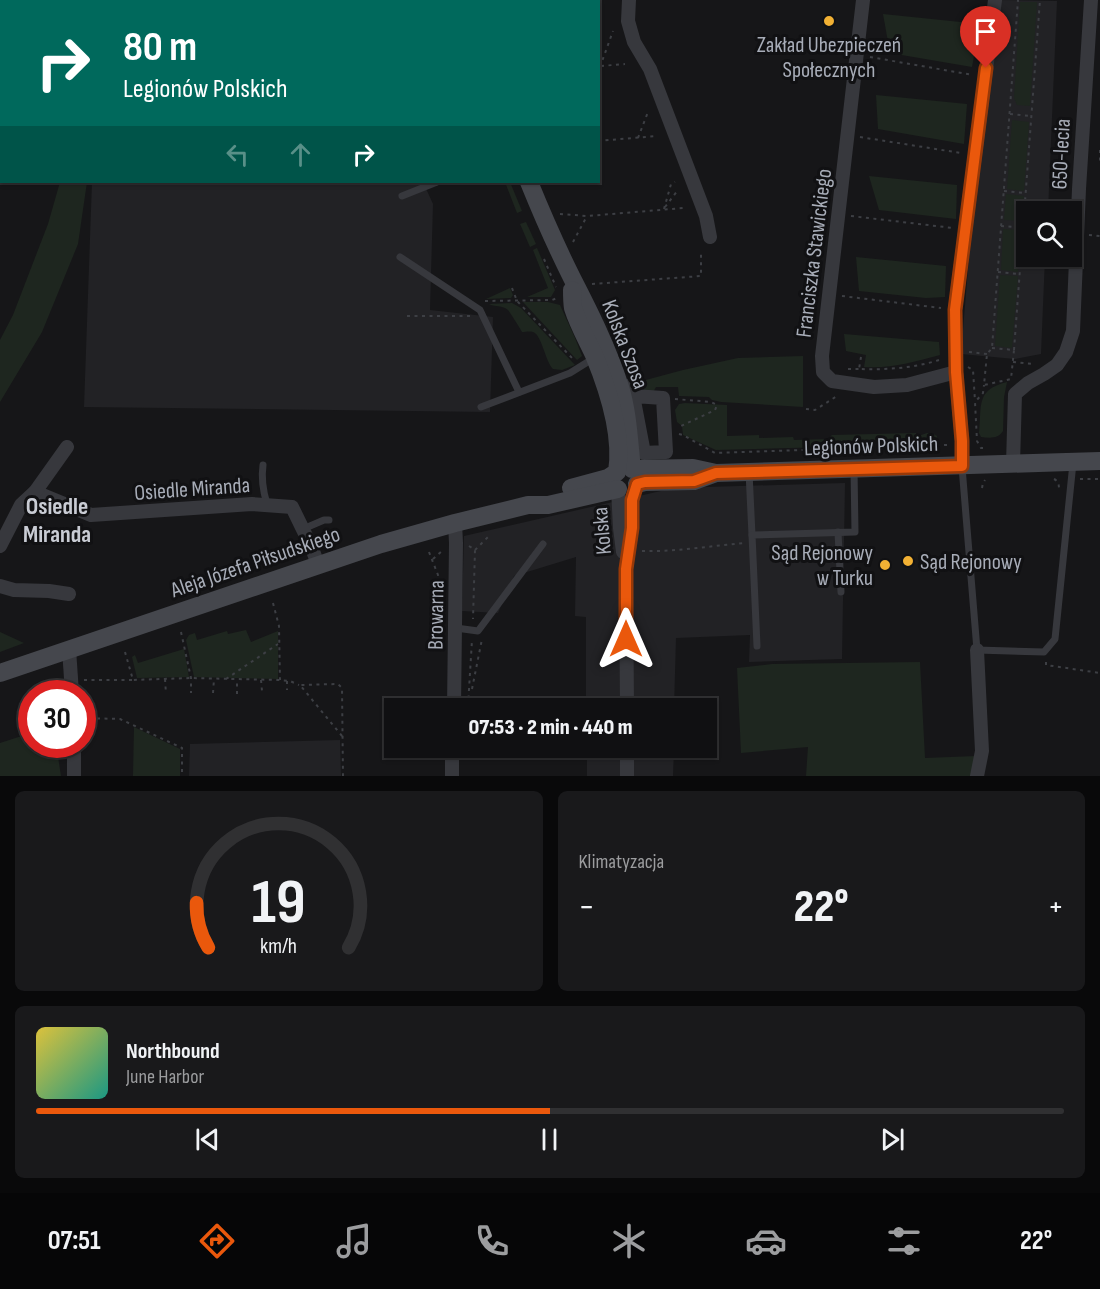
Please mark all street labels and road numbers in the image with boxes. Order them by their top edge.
street label: 650-lecia [1046,118,1077,190]
street label: Franciszka Stawickiego [791,167,838,339]
street label: Kolska Szosa [595,296,654,393]
street label: Legionów Polskich [804,431,939,462]
street label: Osiedle Miranda [133,472,251,507]
street label: Kolska [587,506,618,556]
street label: Aleja Józefa Piłsudskiego [166,521,344,604]
street label: Browarna [422,580,451,650]

